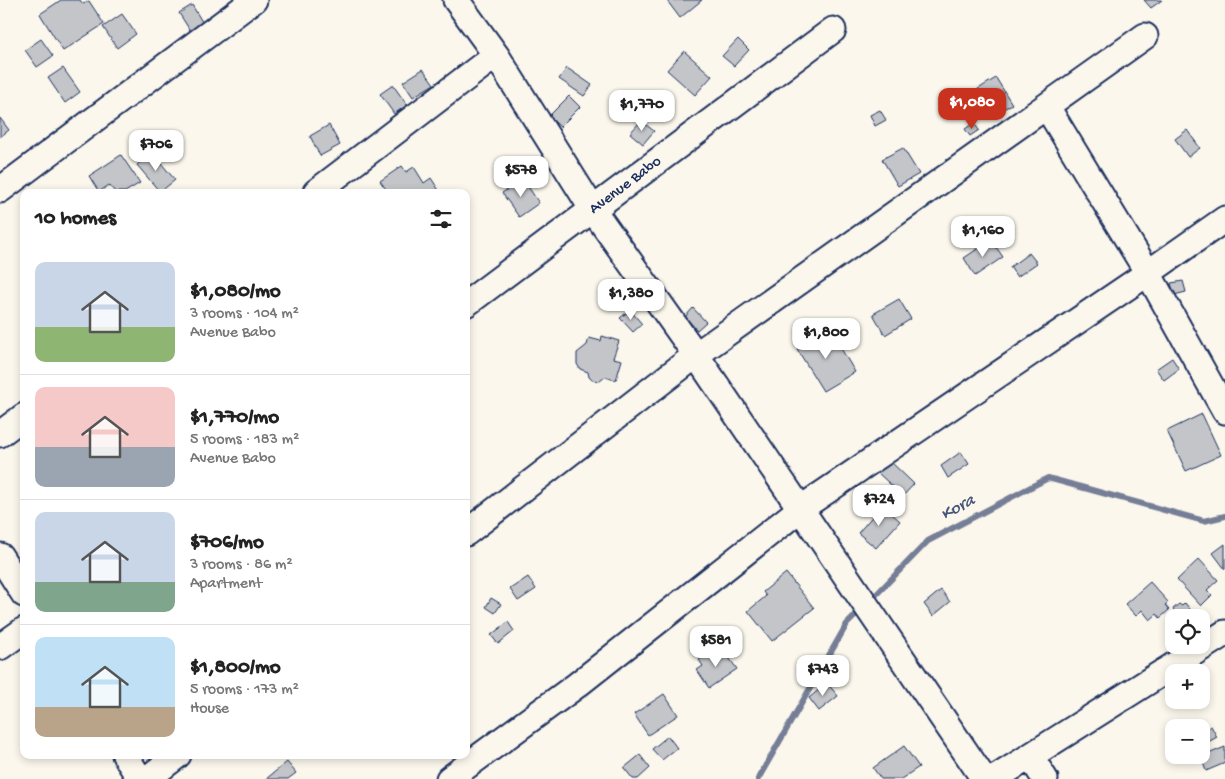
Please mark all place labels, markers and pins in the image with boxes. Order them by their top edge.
pin: $1,080 [931,88,1013,130]
pin: $1,770 [601,90,683,132]
pin: $706 [126,130,186,172]
pin: $578 [491,156,551,198]
pin: $1,160 [942,216,1024,258]
pin: $1,380 [590,278,672,321]
pin: $1,800 [785,318,867,360]
pin: $724 [849,484,909,527]
pin: $581 [686,626,746,668]
pin: $743 [793,654,853,697]

